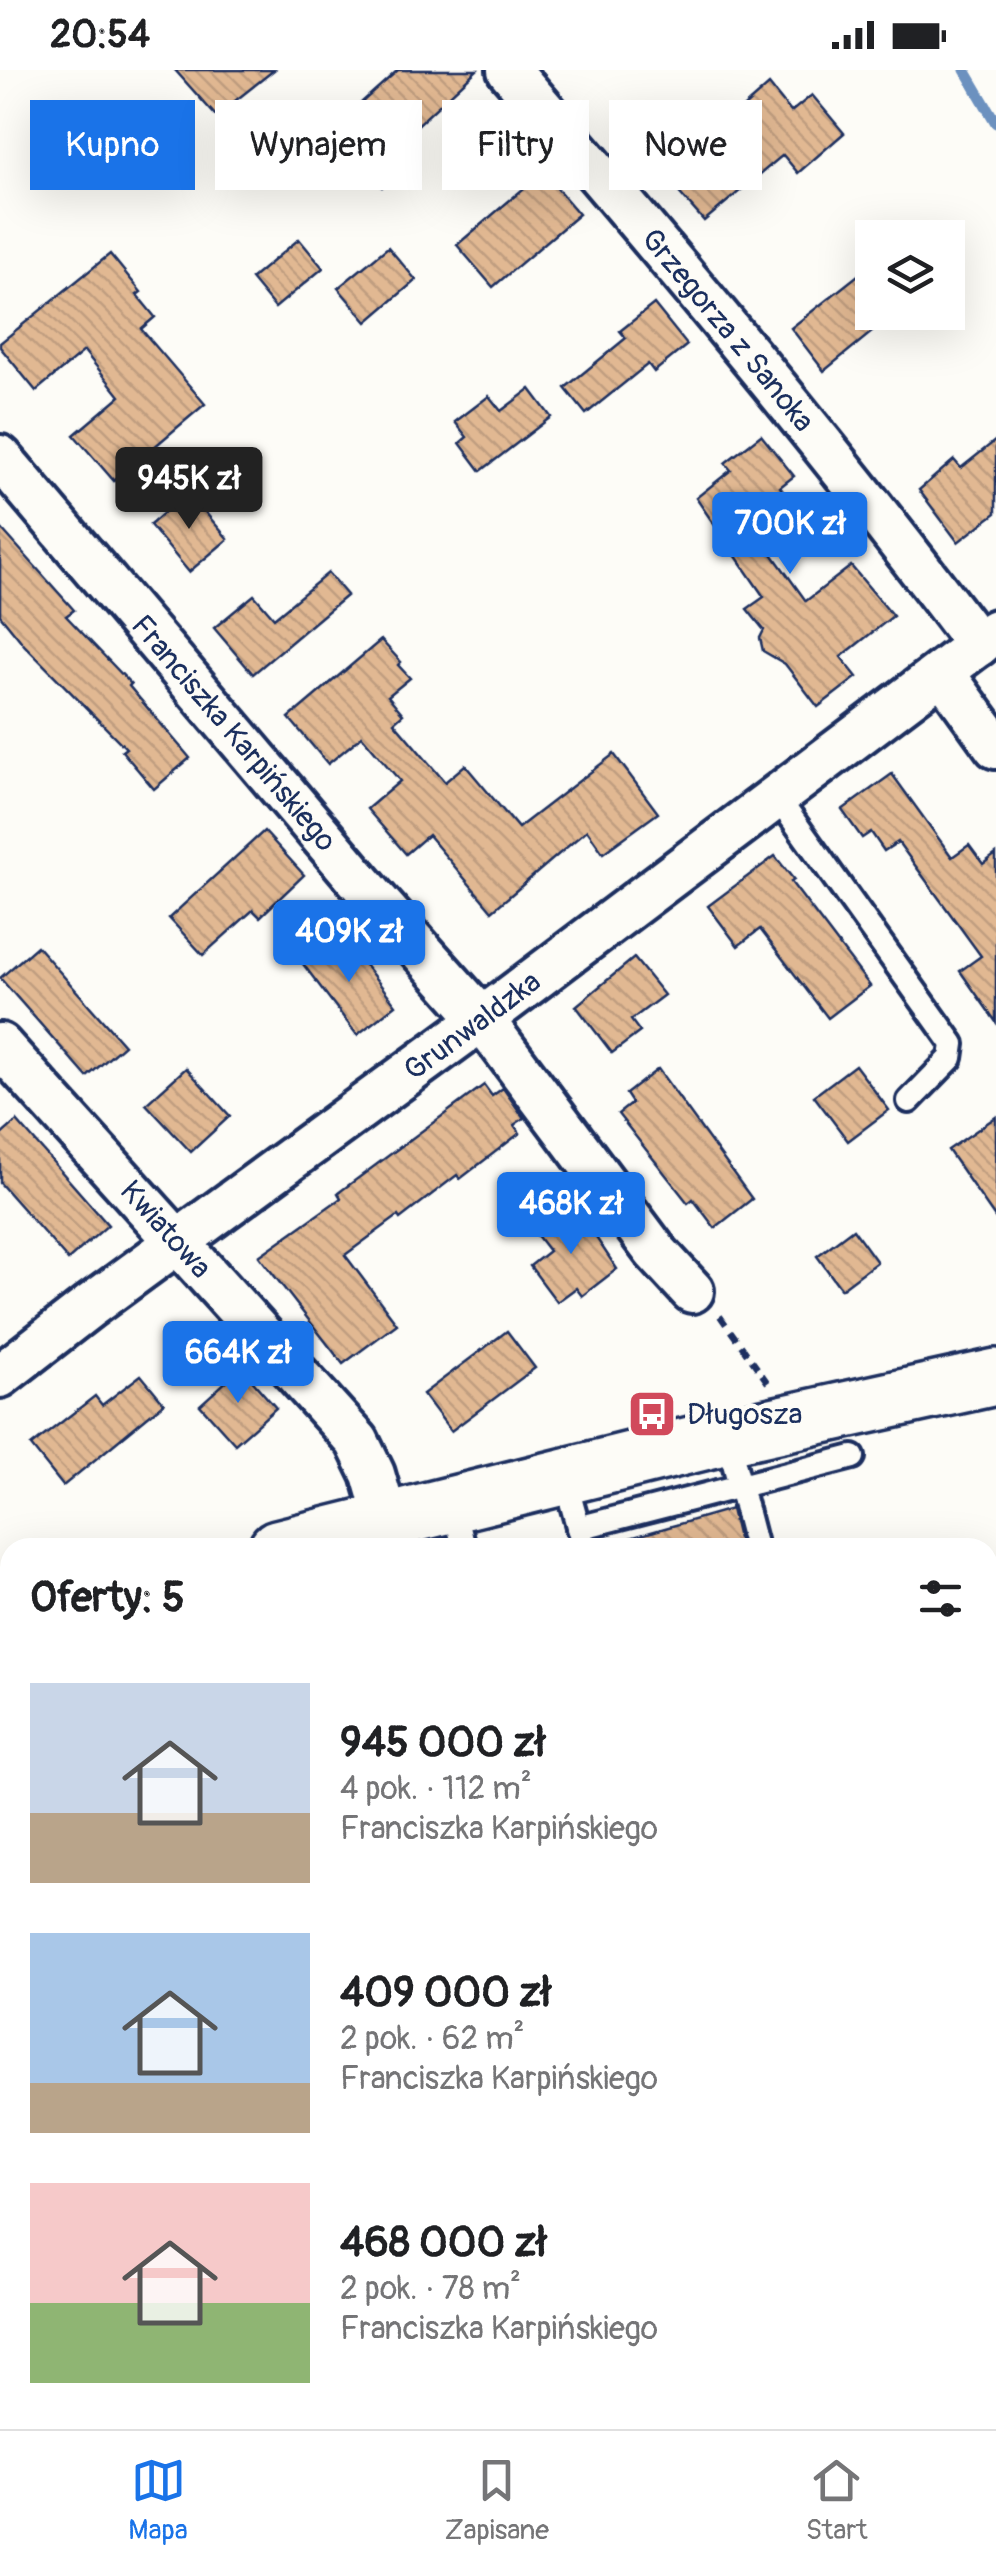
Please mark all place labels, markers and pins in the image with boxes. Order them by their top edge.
pin: 945K zł [97,447,281,532]
pin: 700K zł [698,492,882,577]
pin: 409K zł [257,900,441,985]
pin: 468K zł [479,1172,663,1257]
pin: 664K zł [146,1321,330,1406]
bus stop icon: Długosza [626,1388,678,1440]
place label: Długosza [687,1396,803,1433]

